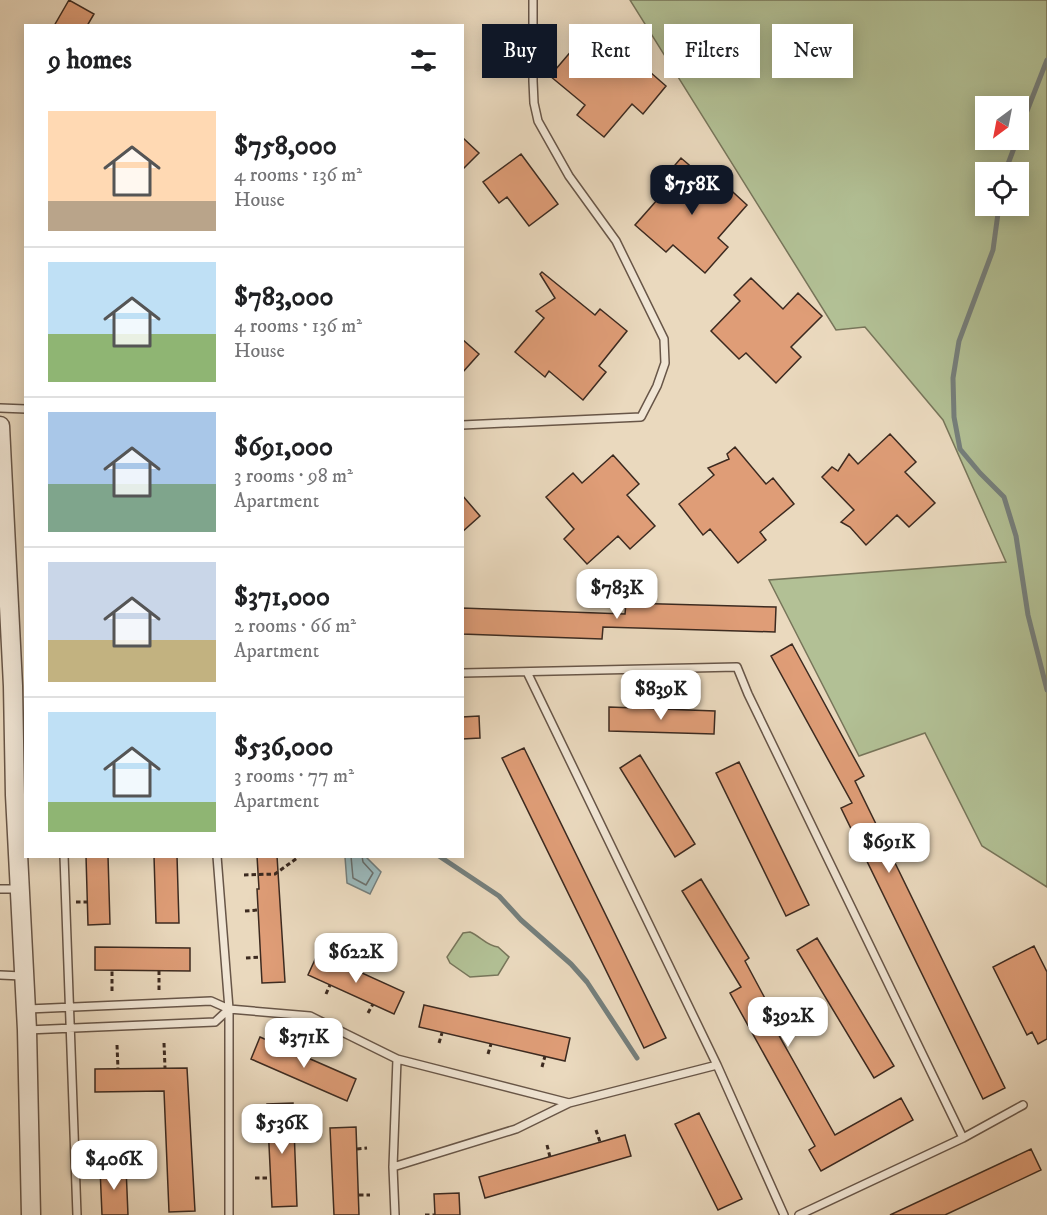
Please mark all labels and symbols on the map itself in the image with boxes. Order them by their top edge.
north arrow [975,96,1029,150]
pin: $758K [650,165,734,216]
pin: $783K [575,569,659,620]
pin: $839K [619,670,703,721]
pin: $691K [847,823,931,874]
pin: $622K [314,933,398,984]
pin: $392K [746,997,830,1048]
pin: $371K [262,1018,346,1069]
pin: $536K [240,1104,324,1155]
pin: $406K [72,1140,156,1191]

